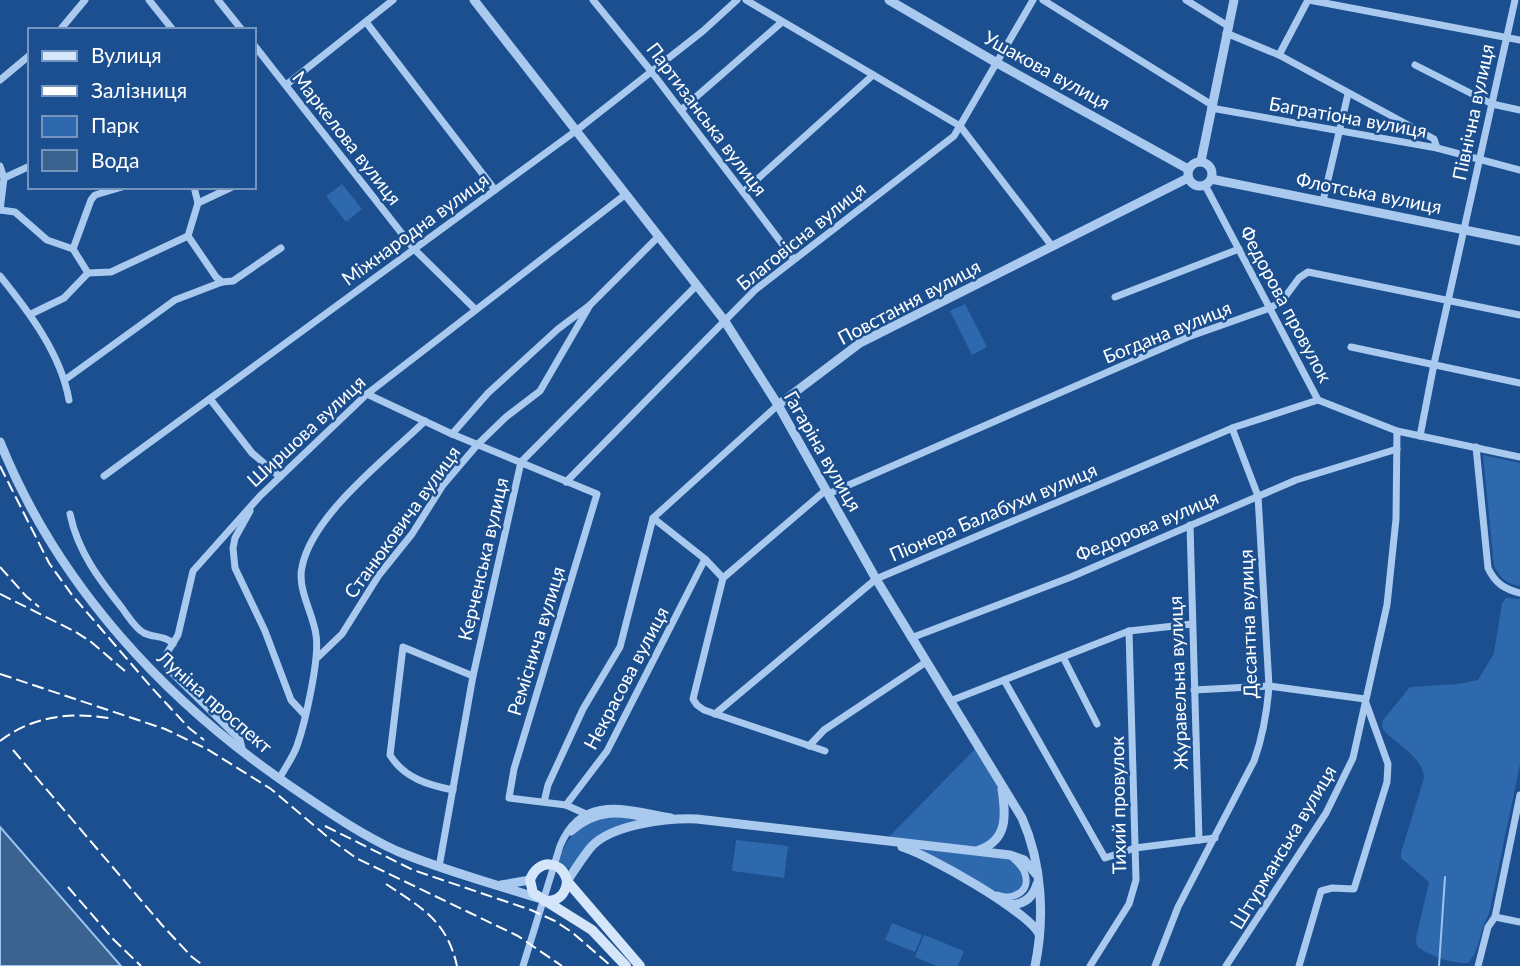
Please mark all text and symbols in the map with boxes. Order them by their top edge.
street label: Ушакова вулиця [980,25,1114,114]
legend [28,28,256,189]
street label: Партизанська вулиця [642,37,773,200]
text: Вулиця [91,42,162,67]
street label: Північна вулиця [1447,42,1498,182]
street label: Маркелова вулиця [288,66,407,209]
text: Залізниця [91,77,187,102]
street label: Багратіона вулиця [1267,91,1429,142]
text: Парк [91,112,139,137]
text: Вода [91,147,139,172]
street label: Флотська вулиця [1294,167,1444,218]
street label: Міжнародна вулиця [337,168,493,290]
street label: Благовісна вулиця [732,177,870,295]
street label: Федорова провулок [1235,221,1338,386]
street label: Повстання вулиця [833,254,984,349]
street label: Богдана вулиця [1099,295,1234,368]
street label: Ширшова вулиця [242,370,369,491]
street label: Гагаріна вулиця [780,386,867,515]
street label: Станюковича вулиця [339,441,465,602]
street label: Піонера Балабухи вулиця [886,457,1100,566]
street label: Керченська вулиця [453,475,512,643]
street label: Федорова вулиця [1072,485,1222,566]
street label: Десантна вулиця [1233,549,1262,699]
street label: Реміснича вулиця [502,564,569,718]
street label: Журавельна вулиця [1163,595,1192,771]
street label: Некрасова вулиця [578,602,673,753]
street label: Луніна проспект [152,645,278,758]
street label: Тихий провулок [1105,736,1130,874]
street label: Штурманська вулиця [1225,761,1341,933]

